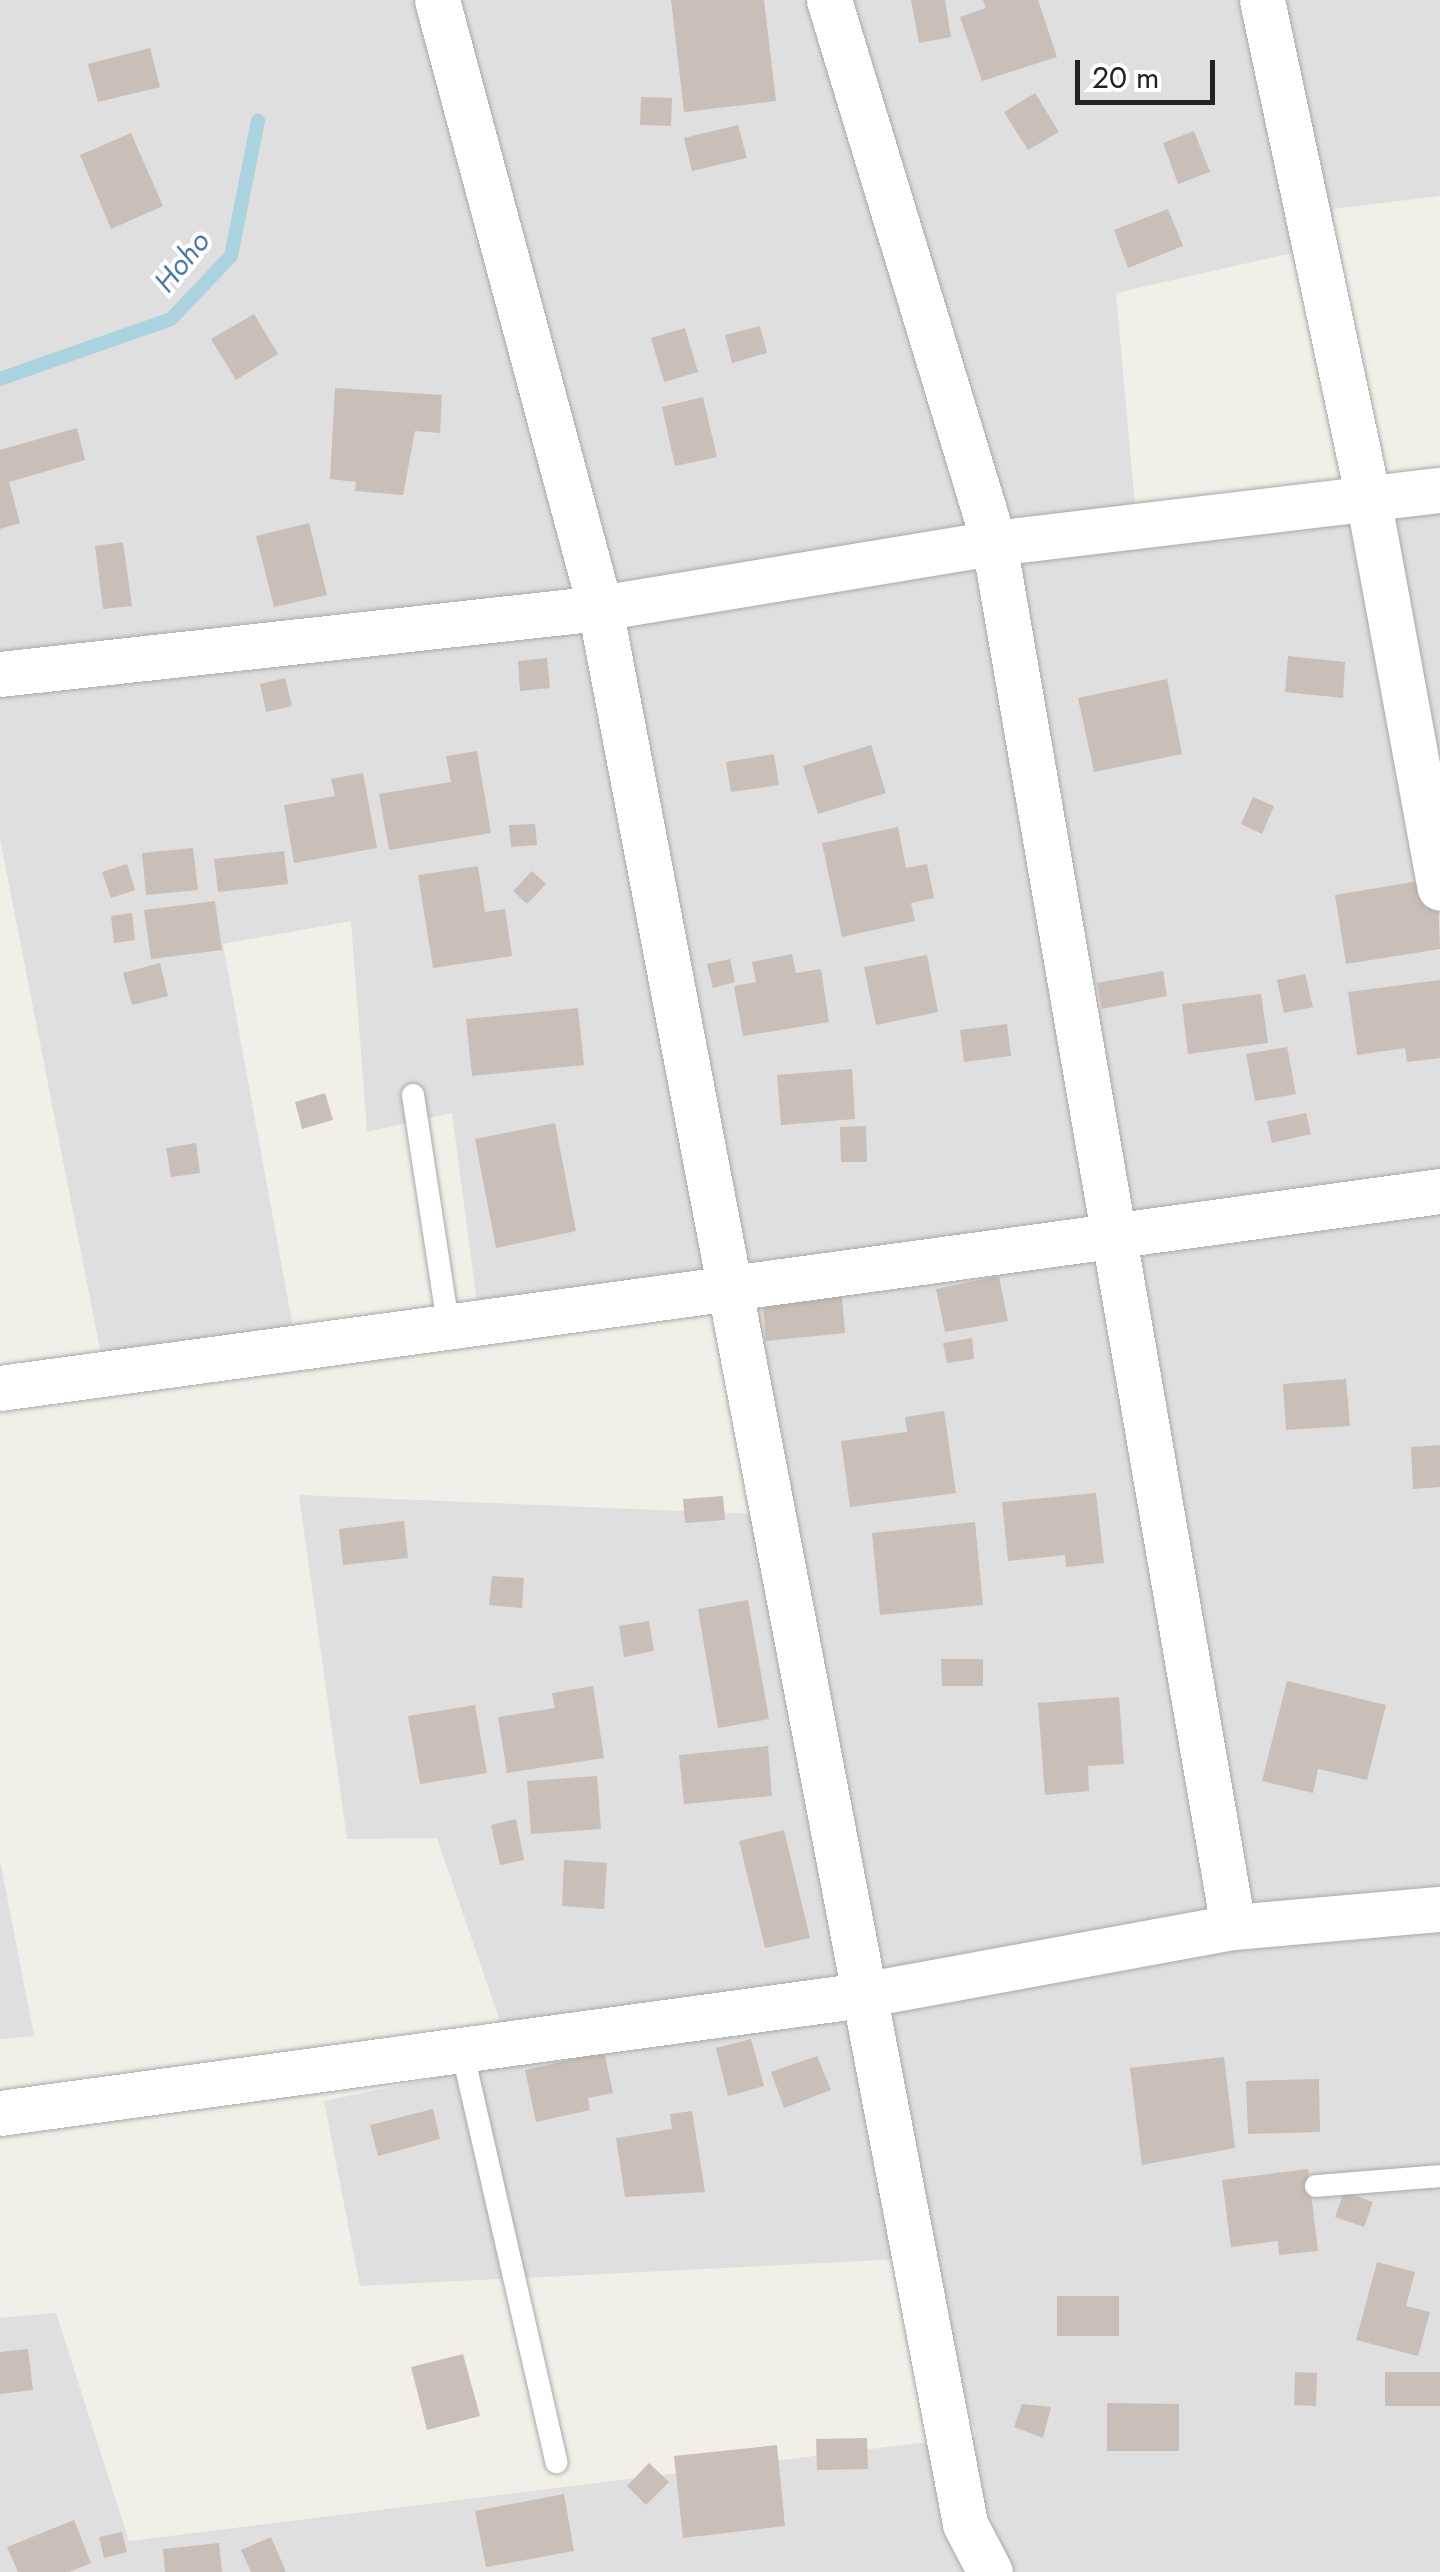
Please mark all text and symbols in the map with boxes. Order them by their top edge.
scale bar [1080,40,1220,102]
text: 20 m [1092,56,1159,99]
water label: Hoho [147,224,217,300]

